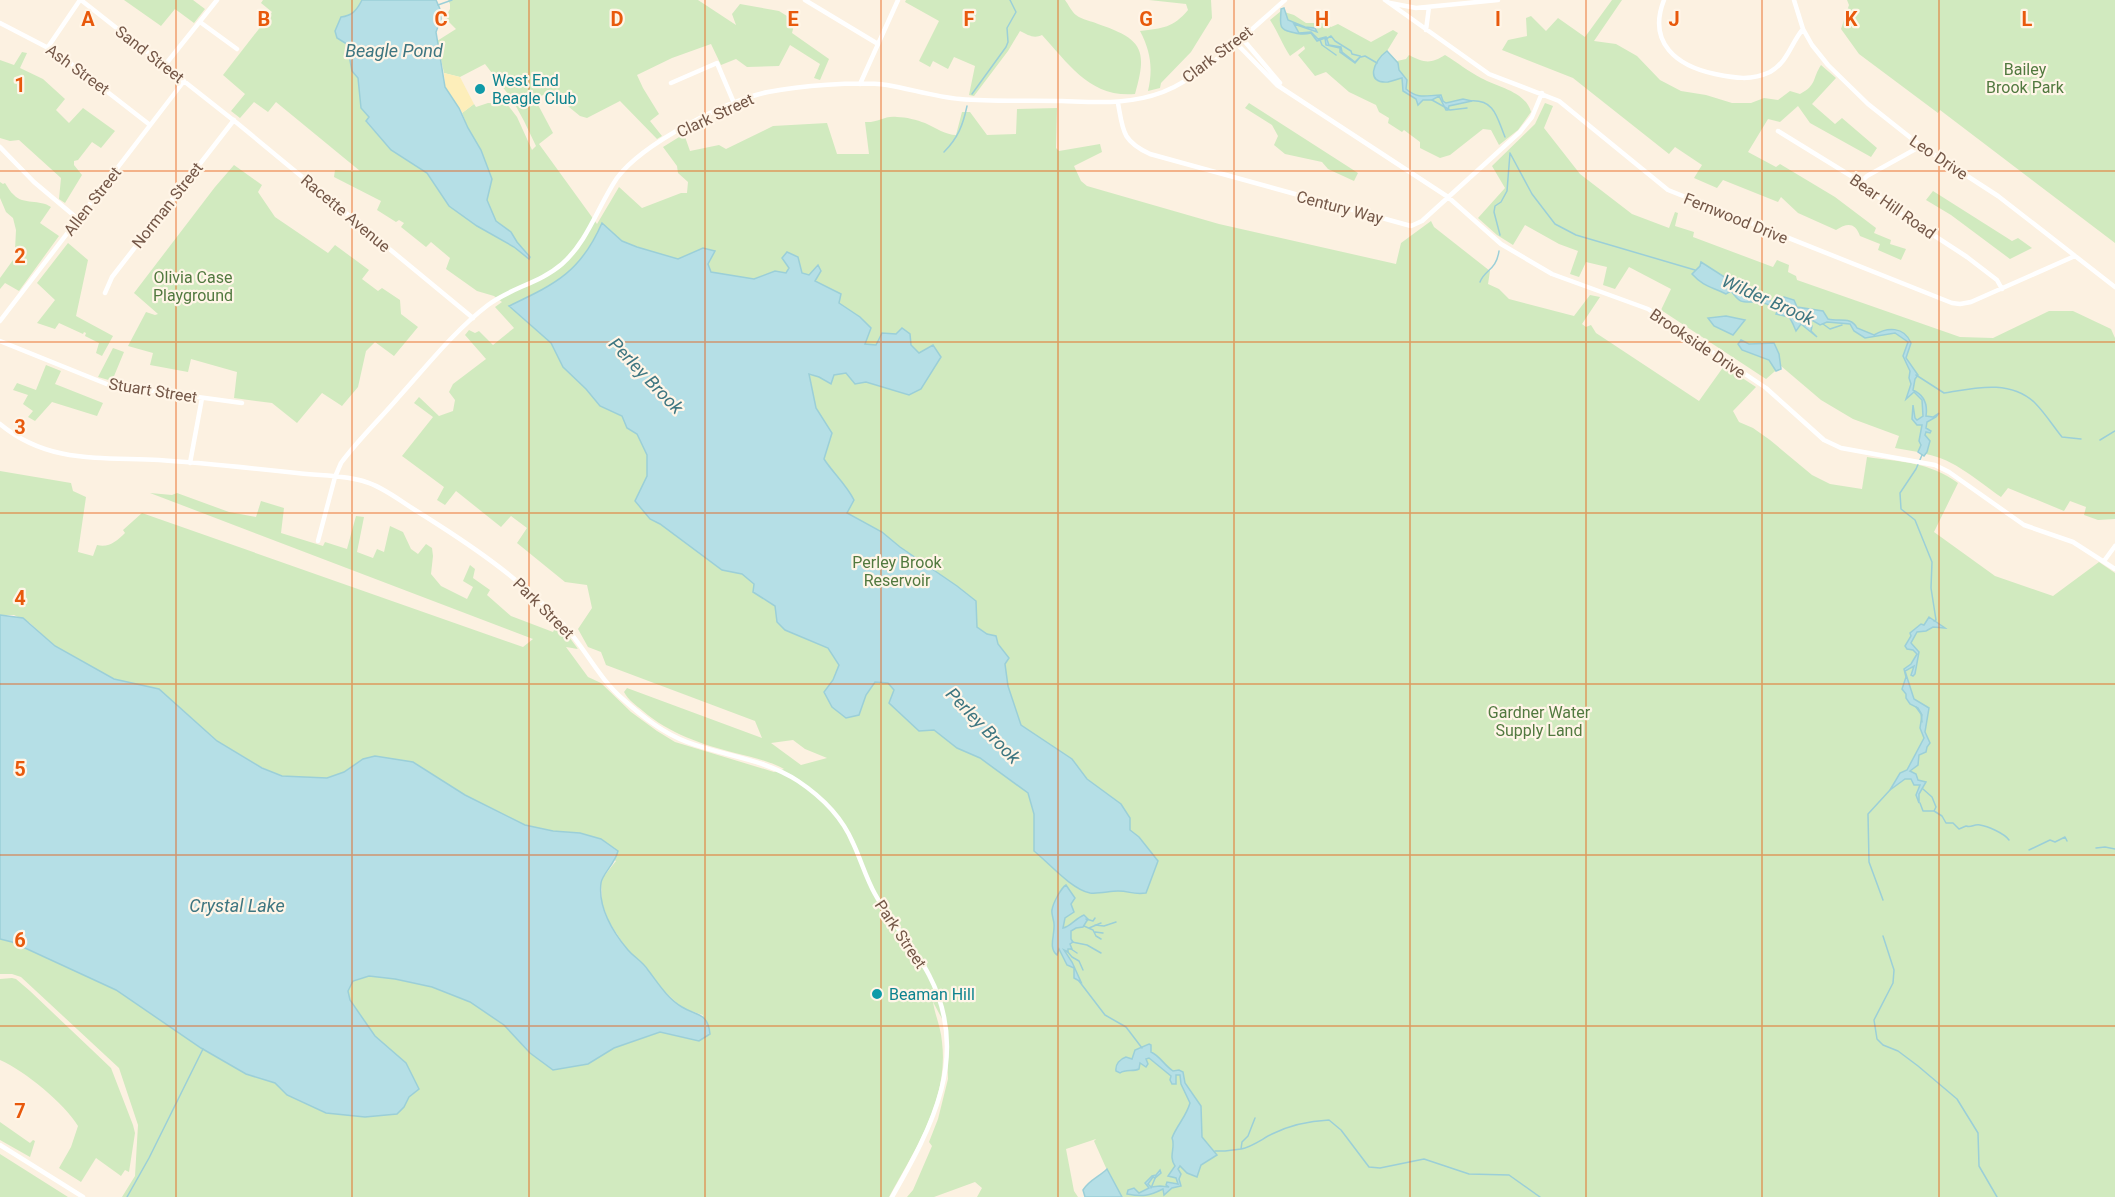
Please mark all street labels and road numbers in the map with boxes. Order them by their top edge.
street label: Sand Street [111,22,188,87]
street label: Clark Street [1179,22,1256,87]
street label: Ash Street [42,40,113,99]
street label: Clark Street [674,89,757,142]
street label: Leo Drive [1906,131,1971,184]
street label: Norman Street [128,159,207,252]
street label: Allen Street [60,163,125,239]
street label: Bear Hill Road [1846,170,1939,243]
street label: Racette Avenue [297,171,394,256]
street label: Century Way [1294,187,1386,228]
street label: Fernwood Drive [1681,189,1791,248]
street label: Brookside Drive [1646,304,1749,382]
street label: Stuart Street [107,374,199,407]
street label: Park Street [509,574,578,643]
street label: Park Street [871,896,930,972]

